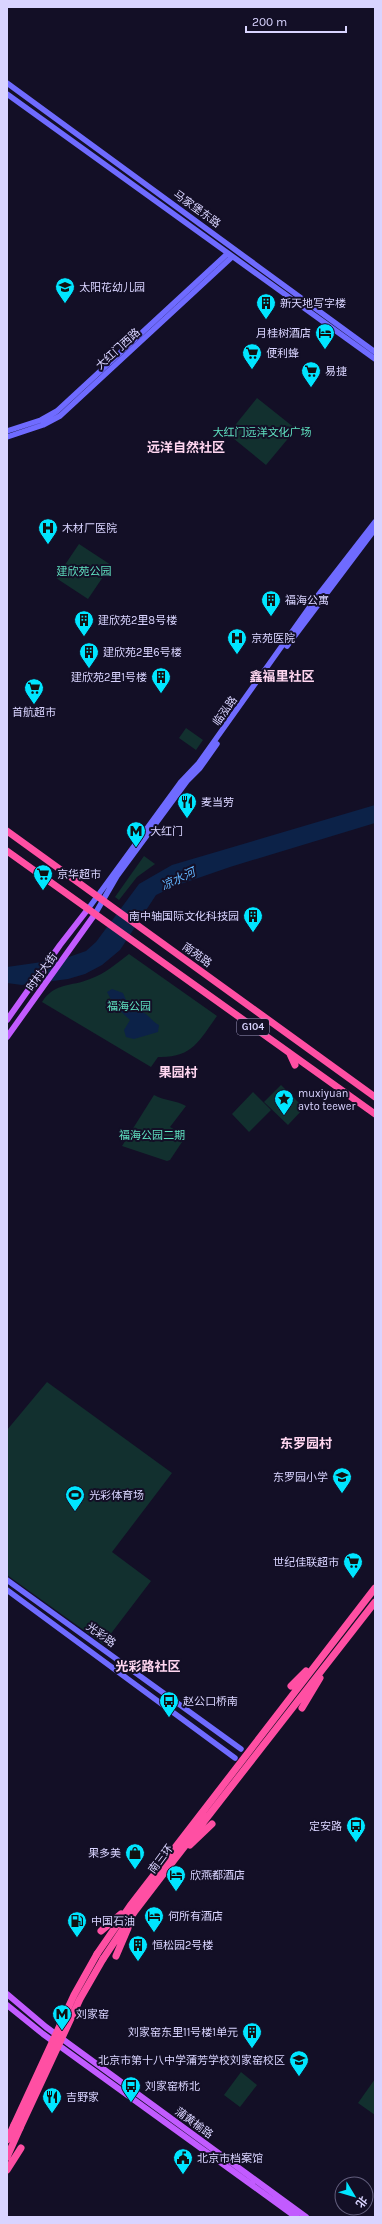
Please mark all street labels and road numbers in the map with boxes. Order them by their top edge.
street label: 马家堡东路 [171,188,223,230]
street label: 大红门西路 [93,326,143,372]
street label: 临泓路 [210,694,240,728]
street label: 南苑路 [180,940,214,970]
street label: 时村大街 [24,950,60,994]
road number: G104 [237,1019,269,1035]
street label: 光彩路 [84,1620,118,1650]
street label: 南三环 [146,1842,176,1876]
street label: 蒲黄榆路 [172,2105,216,2141]

